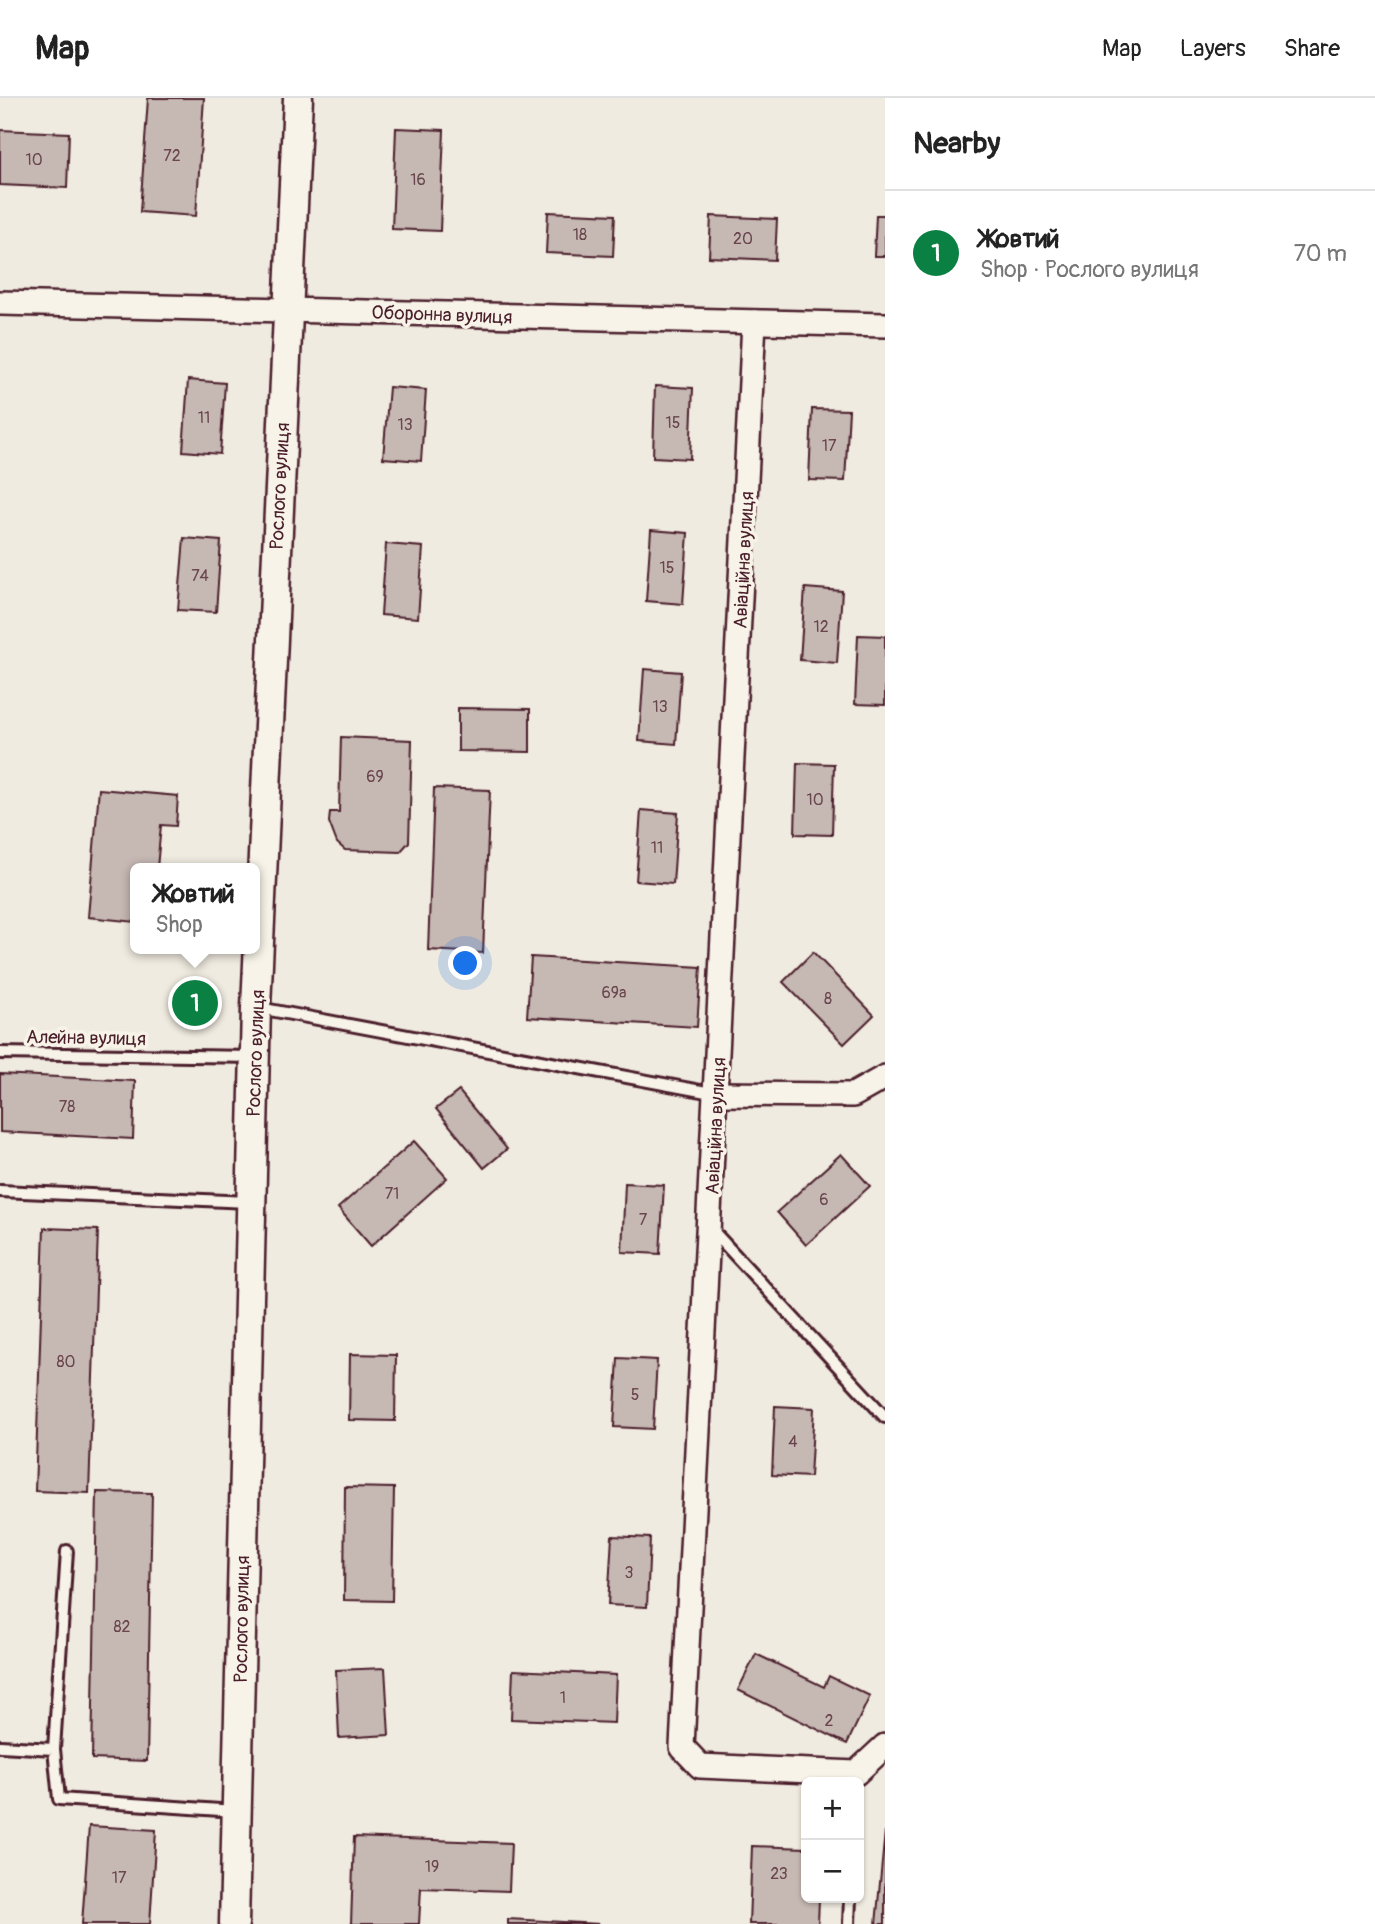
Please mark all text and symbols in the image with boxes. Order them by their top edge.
text: Map [35,28,90,69]
text: Map [1102,34,1142,63]
text: Layers [1180,34,1246,63]
text: Share [1284,34,1340,63]
text: Nearby [913,125,1000,162]
house number: 72 [163,146,181,166]
house number: 10 [25,150,43,170]
house number: 16 [410,170,426,190]
text: Жовтий [980,223,1059,255]
house number: 18 [573,225,587,245]
house number: 20 [733,229,753,249]
text: 1 [932,239,941,268]
text: 70 m [1294,239,1347,268]
text: Shop · Рослого вулиця [980,255,1199,284]
street label: Оборонна вулиця [371,301,513,329]
house number: 11 [198,408,210,428]
house number: 15 [666,413,680,433]
house number: 13 [397,415,413,435]
street label: Рослого вулиця [265,422,295,550]
house number: 17 [822,436,837,456]
street label: Авіаційна вулиця [728,491,760,629]
house number: 15 [660,558,674,578]
house number: 74 [191,566,209,586]
house number: 12 [813,617,829,637]
house number: 13 [652,697,668,717]
house number: 69 [366,767,384,787]
house number: 10 [806,790,824,810]
house number: 11 [651,838,663,858]
popup [130,863,260,954]
text: Жовтий [155,878,235,910]
text: Shop [155,910,203,939]
your location [448,946,482,980]
pin: 1 [172,977,218,1029]
house number: 69а [602,983,627,1003]
street label: Рослого вулиця [242,989,270,1117]
house number: 8 [824,989,832,1009]
street label: Алейна вулиця [26,1025,146,1051]
street label: Авіаційна вулиця [700,1057,732,1195]
house number: 78 [59,1097,75,1117]
house number: 71 [385,1184,399,1204]
house number: 6 [819,1190,829,1210]
house number: 7 [639,1210,648,1230]
house number: 80 [57,1352,76,1372]
house number: 5 [631,1385,639,1405]
house number: 4 [788,1432,798,1452]
street label: Рослого вулиця [229,1555,255,1683]
house number: 3 [625,1563,634,1583]
house number: 82 [113,1617,131,1637]
house number: 1 [560,1688,566,1708]
house number: 2 [825,1711,834,1731]
map controls [801,1777,864,1903]
button: + [801,1777,864,1840]
button: − [801,1840,864,1903]
house number: 19 [425,1857,439,1877]
house number: 23 [770,1864,788,1884]
house number: 17 [112,1868,127,1888]

